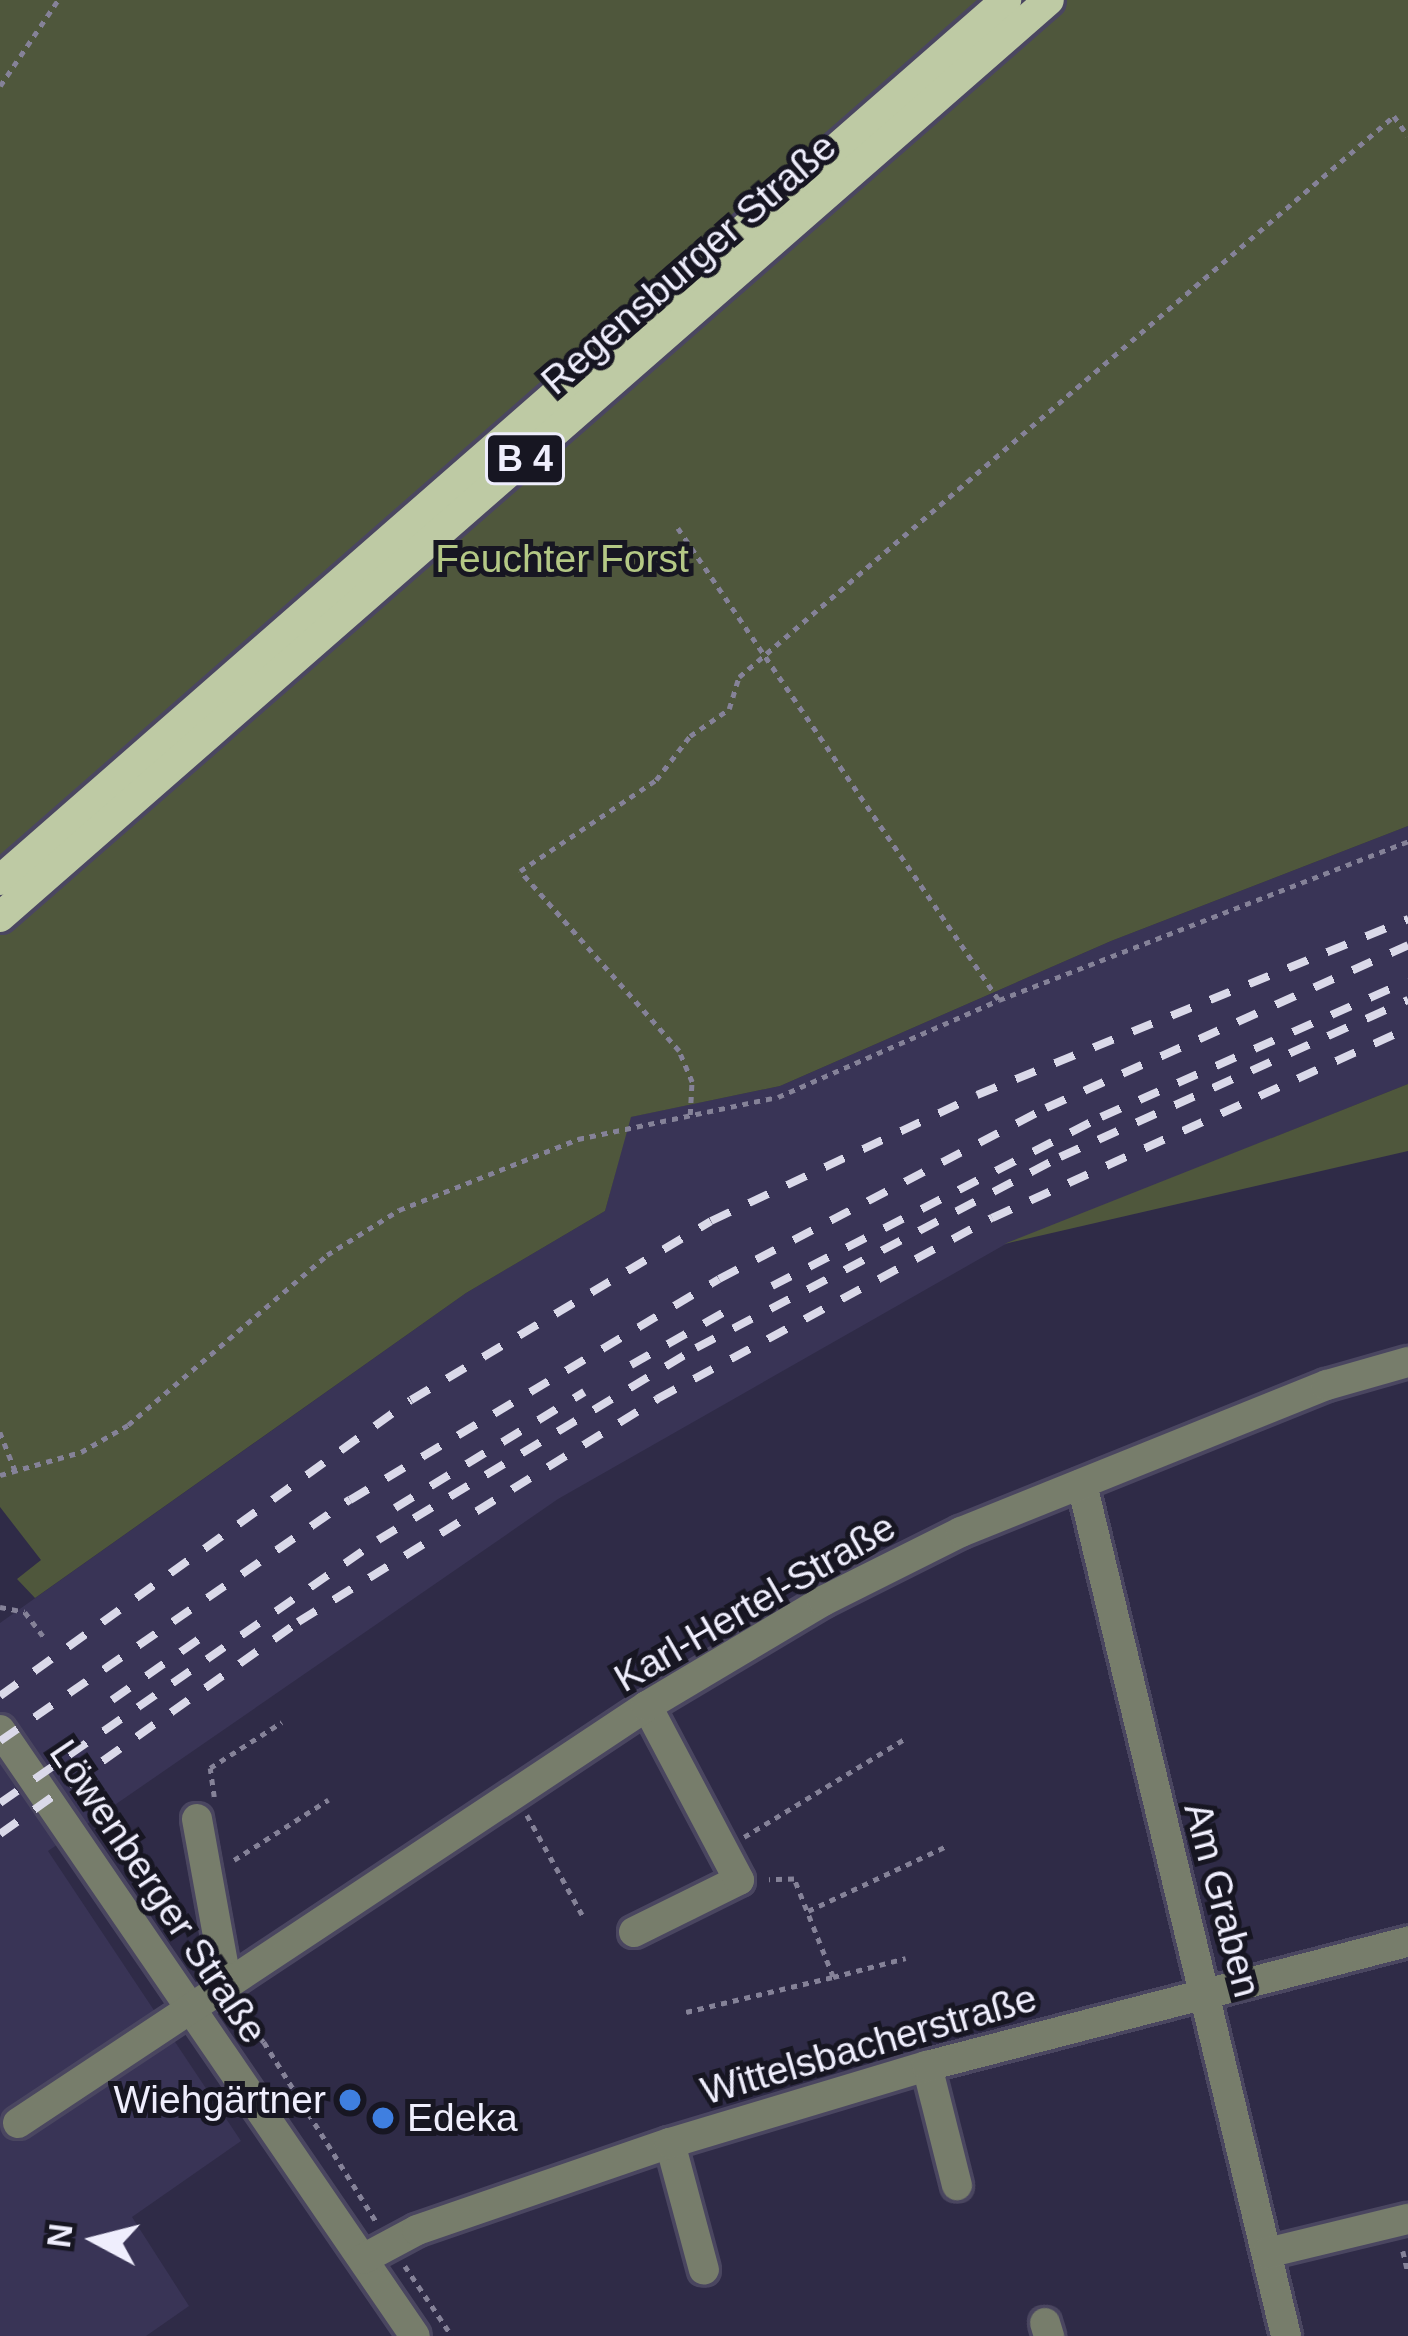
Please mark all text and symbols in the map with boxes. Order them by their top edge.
street label: Regensburger Straße [532,123,846,405]
road number: B 4 [483,429,567,489]
park label: Feuchter Forst [435,536,689,582]
street label: Karl-Hertel-Straße [606,1504,904,1702]
street label: Löwenberger Straße [39,1732,277,2052]
street label: Am Graben [1174,1798,1270,2002]
street label: Wittelsbacherstraße [696,1975,1042,2115]
place label: Wiehgärtner [114,2077,326,2123]
marker: Wiehgärtner [337,2087,363,2113]
place label: Edeka [407,2095,518,2141]
marker: Edeka [370,2105,396,2131]
north arrow [36,2180,156,2300]
text: N [40,2221,80,2250]

